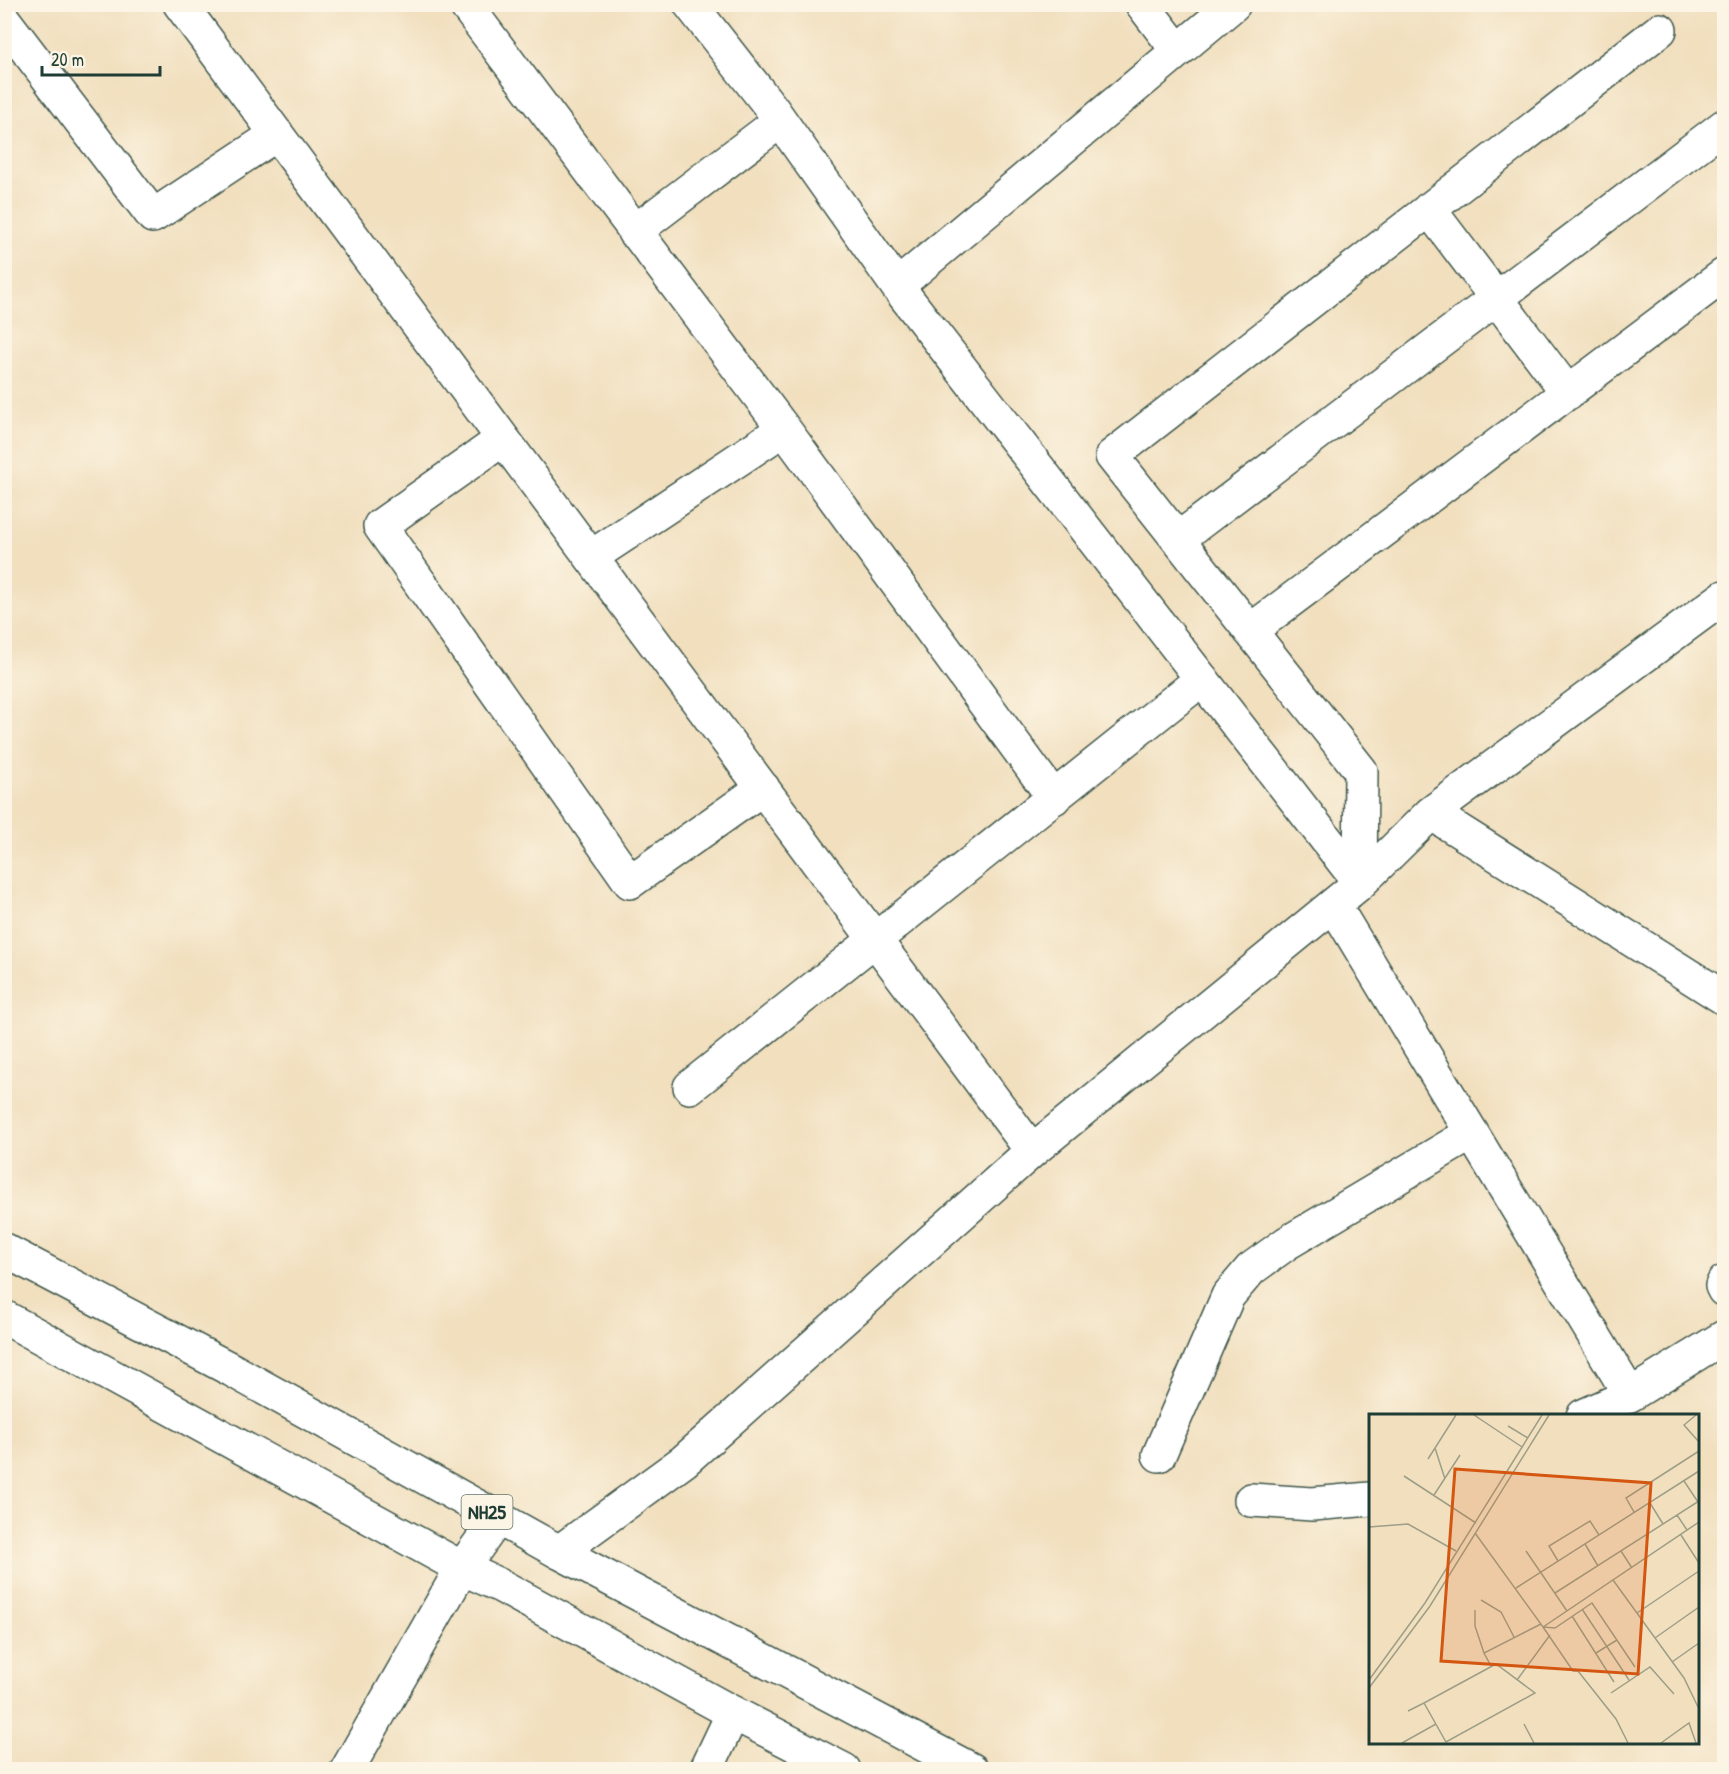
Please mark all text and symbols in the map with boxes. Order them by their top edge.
scale bar [42,39,160,77]
text: 20 m [51,47,84,72]
inset map [1369,1414,1699,1744]
road number: NH25 [462,1495,512,1529]

